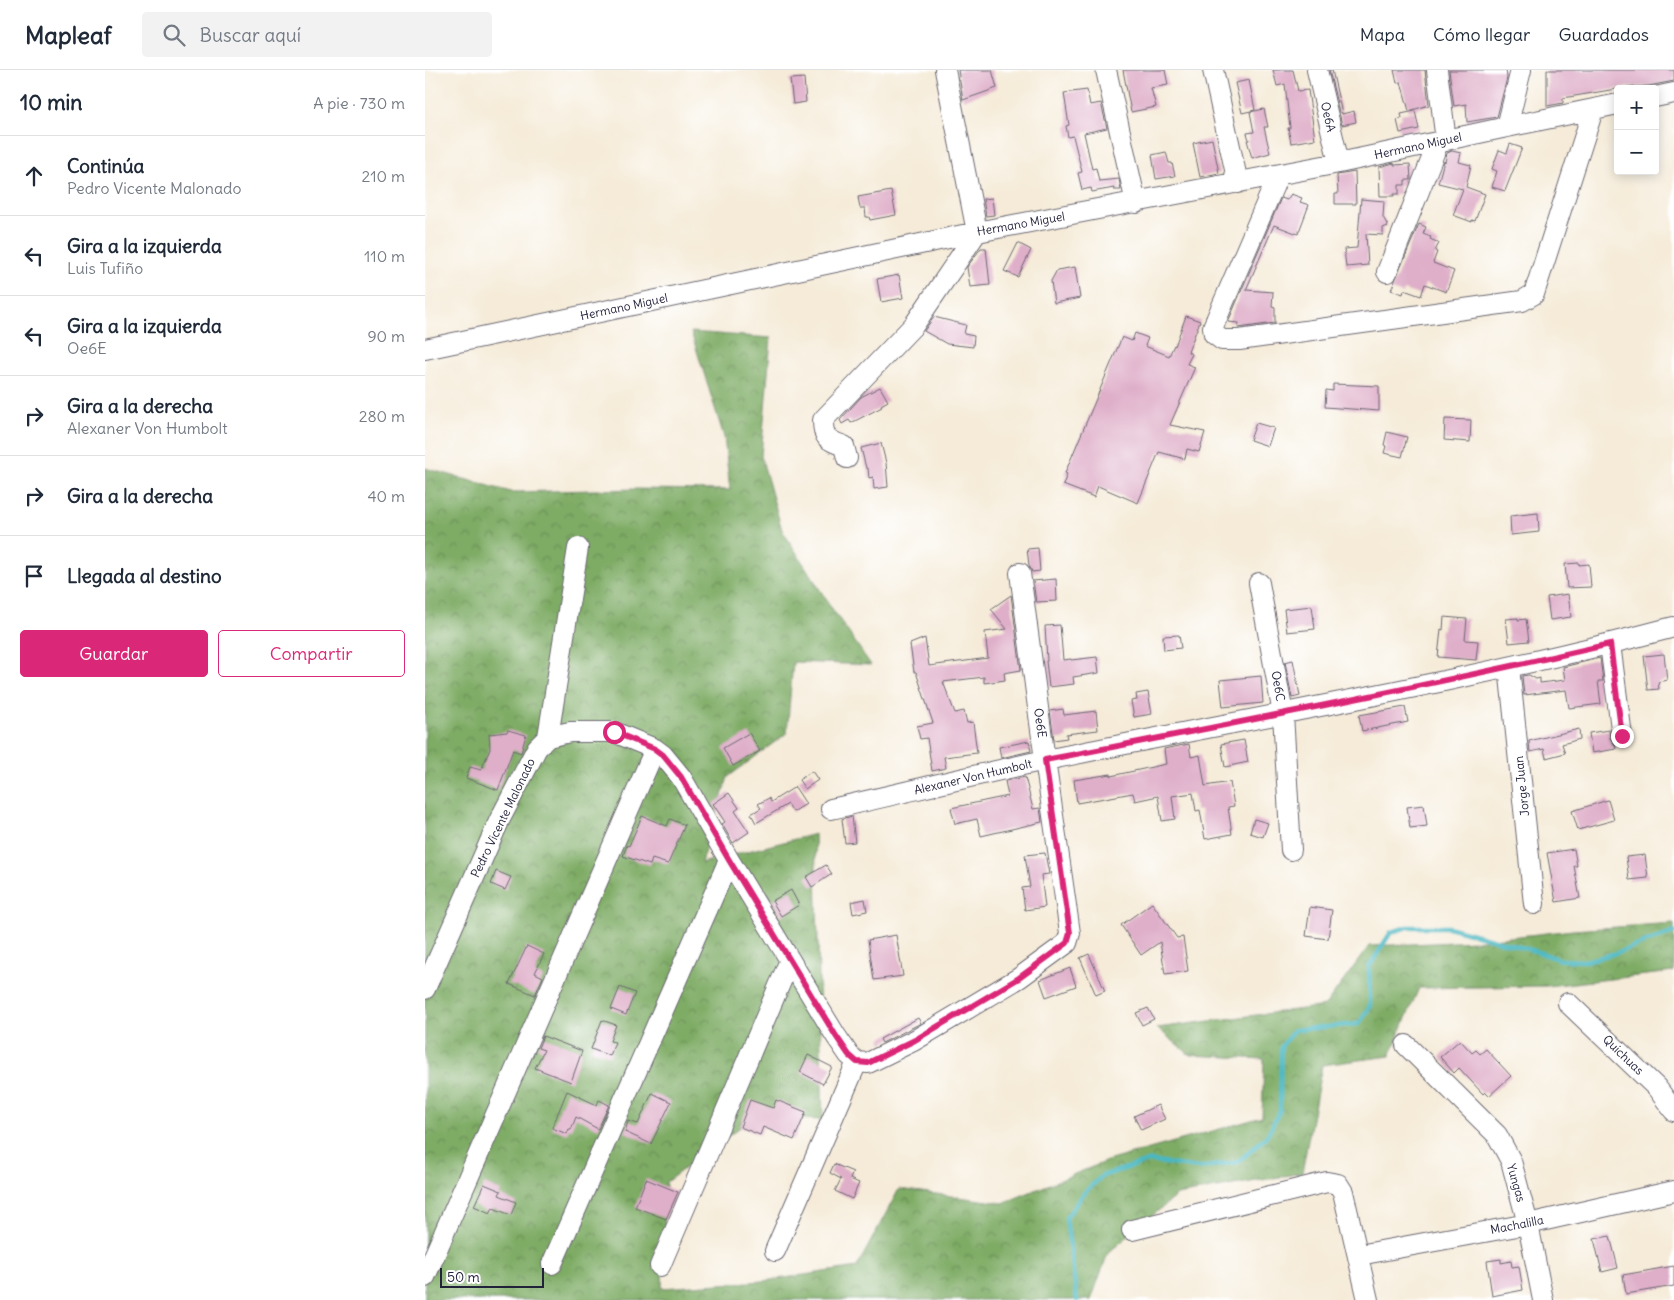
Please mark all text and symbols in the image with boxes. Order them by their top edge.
search box [142,12,492,57]
text: Mapleaf [25,20,112,50]
icon: search [160,21,188,49]
text: Buscar aquí [200,23,301,47]
text: Mapa [1360,23,1405,46]
text: Cómo llegar [1433,23,1530,46]
text: Guardados [1558,23,1649,46]
map controls [1614,85,1659,175]
button: + [1614,85,1659,130]
text: 10 min [20,89,82,116]
text: A pie · 730 m [313,93,405,113]
street label: Oe6A [1318,100,1339,134]
street label: Hermano Miguel [1373,129,1463,162]
button: − [1614,130,1659,175]
text: Continúa [67,154,144,178]
icon: ahead [20,162,48,190]
text: 210 m [362,166,405,186]
text: Pedro Vicente Malonado [67,178,241,198]
street label: Hermano Miguel [976,208,1066,239]
text: Gira a la izquierda [67,234,222,258]
icon: left [20,242,48,270]
text: 110 m [364,246,405,266]
text: Luis Tufiño [67,258,143,278]
street label: Hermano Miguel [579,290,669,323]
text: Gira a la izquierda [67,314,222,338]
icon: left [20,322,48,350]
text: 90 m [367,326,405,346]
text: Oe6E [67,338,107,358]
text: Gira a la derecha [67,394,213,418]
icon: right [20,402,48,430]
text: 280 m [359,406,405,426]
text: Alexaner Von Humbolt [67,418,228,438]
icon: right [20,482,48,510]
text: Gira a la derecha [67,484,213,508]
text: 40 m [367,486,405,506]
icon: arrive [20,562,48,590]
text: Llegada al destino [67,564,222,588]
button: Guardar [20,630,208,677]
button: Compartir [218,630,405,677]
street label: Oe6C [1268,670,1289,702]
street label: Oe6E [1031,707,1050,739]
route start [603,721,626,744]
route end [1611,725,1634,748]
street label: Pedro Vicente Malonado [467,755,538,880]
street label: Jorge Juan [1511,755,1532,817]
street label: Alexaner Von Humbolt [913,756,1033,797]
street label: Quichuas [1600,1032,1647,1078]
street label: Yungas [1504,1162,1529,1204]
street label: Machalilla [1489,1212,1545,1237]
scale bar [440,1265,544,1288]
text: 50 m [447,1268,480,1286]

